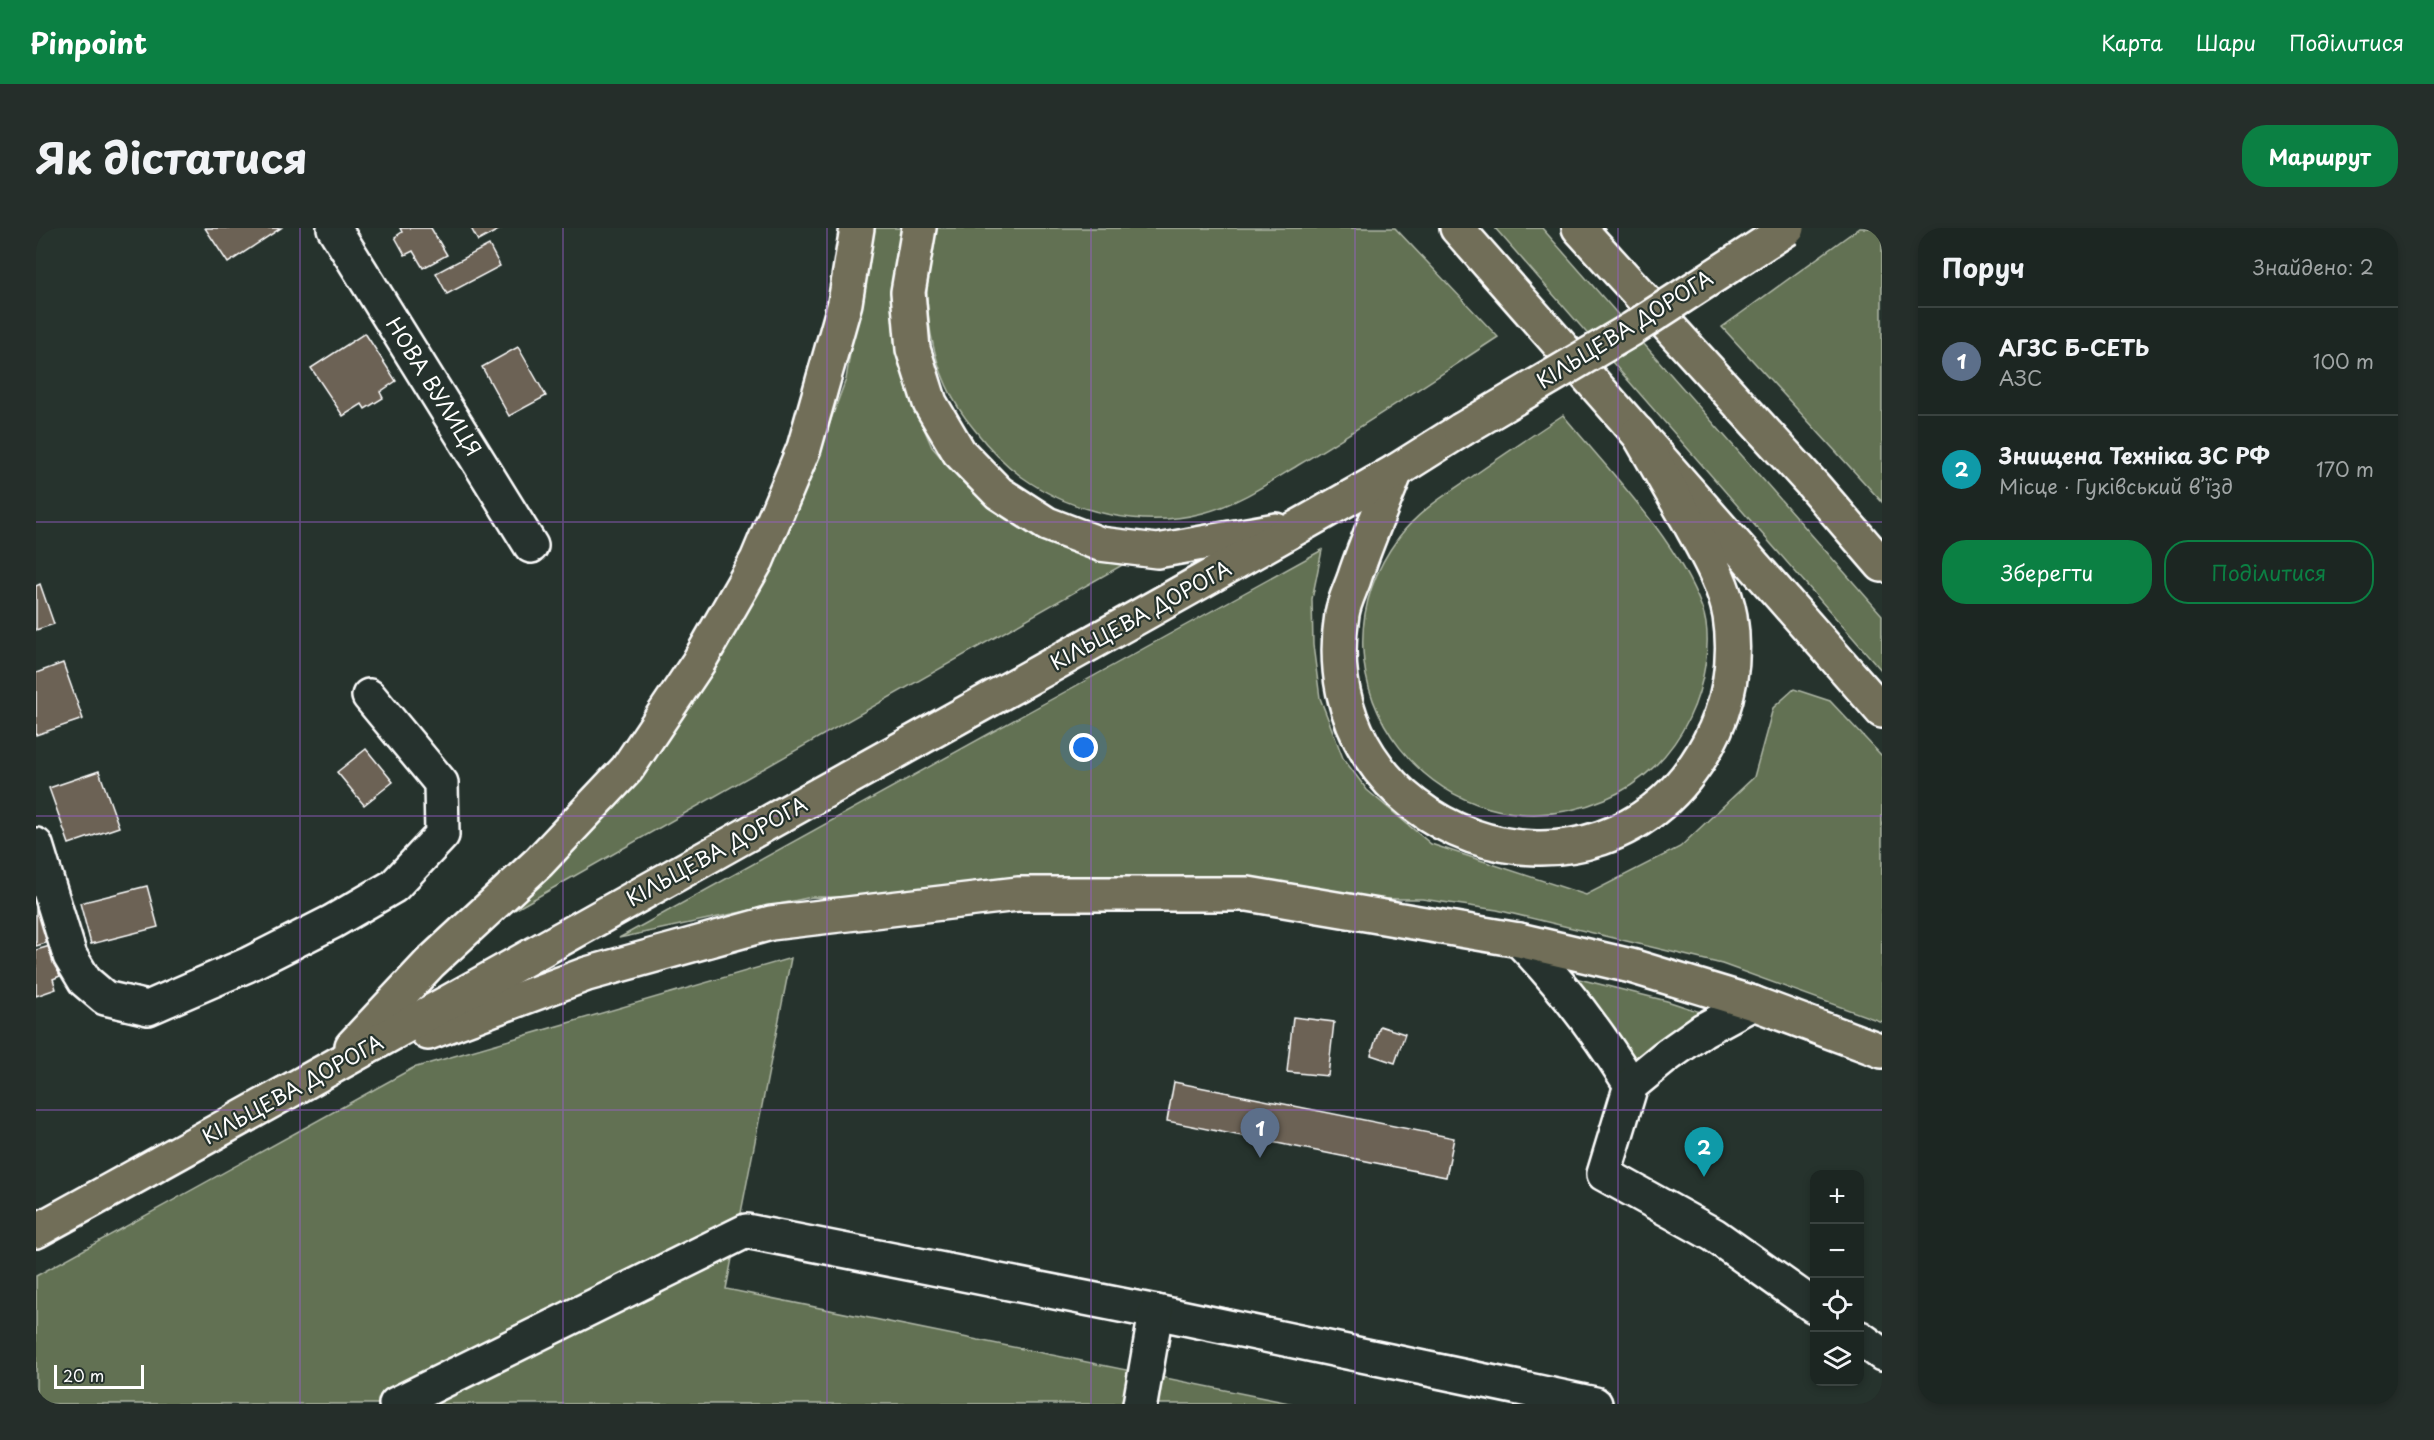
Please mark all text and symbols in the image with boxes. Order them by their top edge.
text: Pinpoint [30,21,147,64]
text: Карта [2101,26,2163,58]
text: Шари [2196,26,2256,58]
text: Поділитися [2289,26,2404,58]
text: Як дістатися [36,125,308,188]
button: Маршрут [2242,125,2398,187]
text: Поруч [1942,248,2025,287]
text: Знайдено: 2 [2253,252,2374,282]
street label: КІЛЬЦЕВА ДОРОГА [1530,261,1718,396]
street label: НОВА ВУЛИЦЯ [379,310,490,462]
text: АГЗС Б-СЕТЬ [1999,330,2149,363]
text: 1 [1957,346,1966,376]
text: 100 m [2313,346,2374,376]
text: АЗС [1999,363,2042,393]
text: Знищена Техніка ЗС РФ [1999,438,2270,471]
text: 2 [1954,454,1969,484]
text: 170 m [2316,454,2374,484]
text: Місце · Гуківський в’їзд [1999,471,2233,501]
button: Зберегти [1942,540,2152,604]
button: Поділитися [2164,540,2374,604]
street label: КІЛЬЦЕВА ДОРОГА [1044,551,1236,677]
your location [1069,733,1098,762]
street label: КІЛЬЦЕВА ДОРОГА [620,787,812,913]
street label: КІЛЬЦЕВА ДОРОГА [196,1025,388,1151]
pin: 1 [1240,1108,1280,1158]
pin: 2 [1684,1128,1724,1177]
map controls [1810,1170,1864,1386]
button: + [1810,1170,1864,1224]
button: − [1810,1224,1864,1278]
button: locate [1810,1278,1864,1332]
button: layers [1810,1332,1864,1386]
scale bar [54,1362,144,1390]
text: 20 m [63,1363,104,1387]

